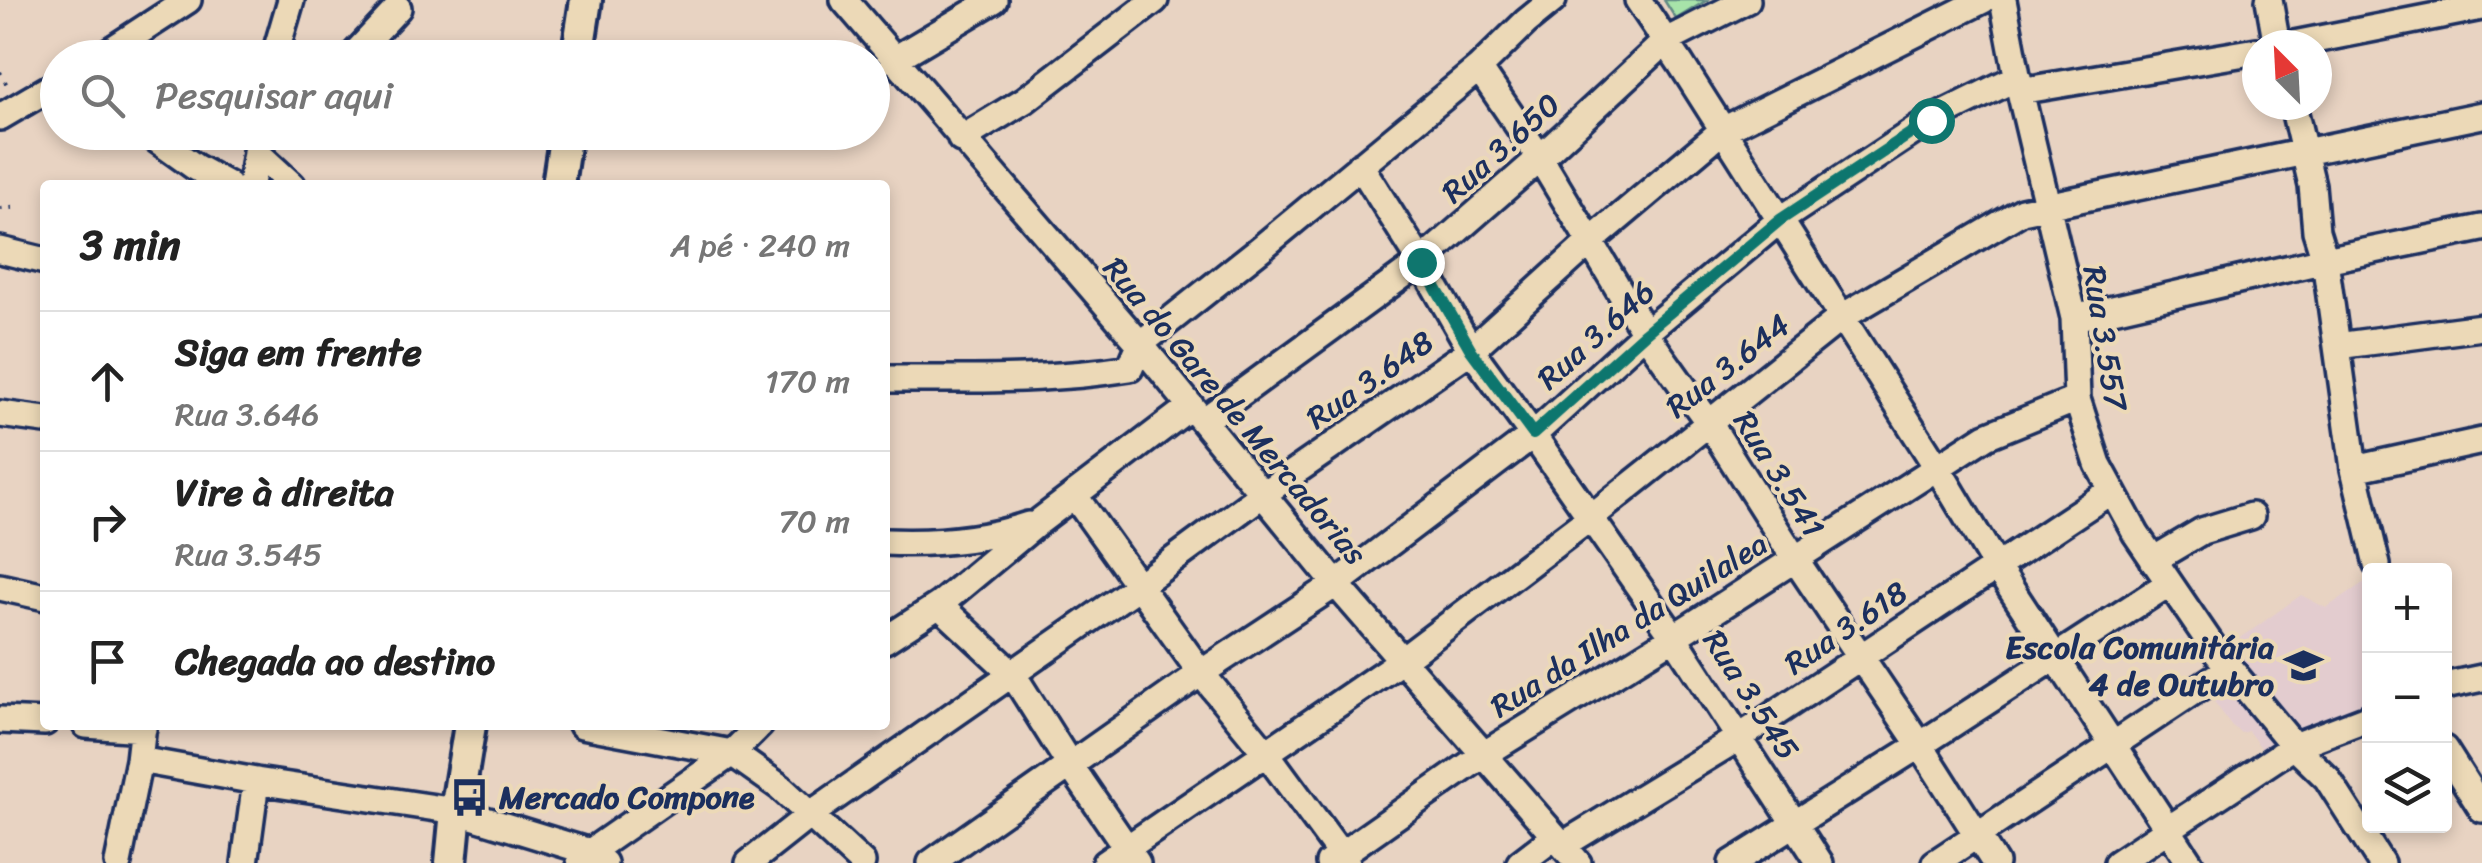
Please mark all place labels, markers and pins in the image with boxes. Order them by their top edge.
place label: Escola Comunitária 4 de Outubro [2005,619,2275,713]
school or university icon: Escola Comunitária 4 de Outubro [2283,644,2325,686]
place label: Mercado Compone [498,769,755,826]
bus stop icon: Mercado Compone [448,776,490,818]

